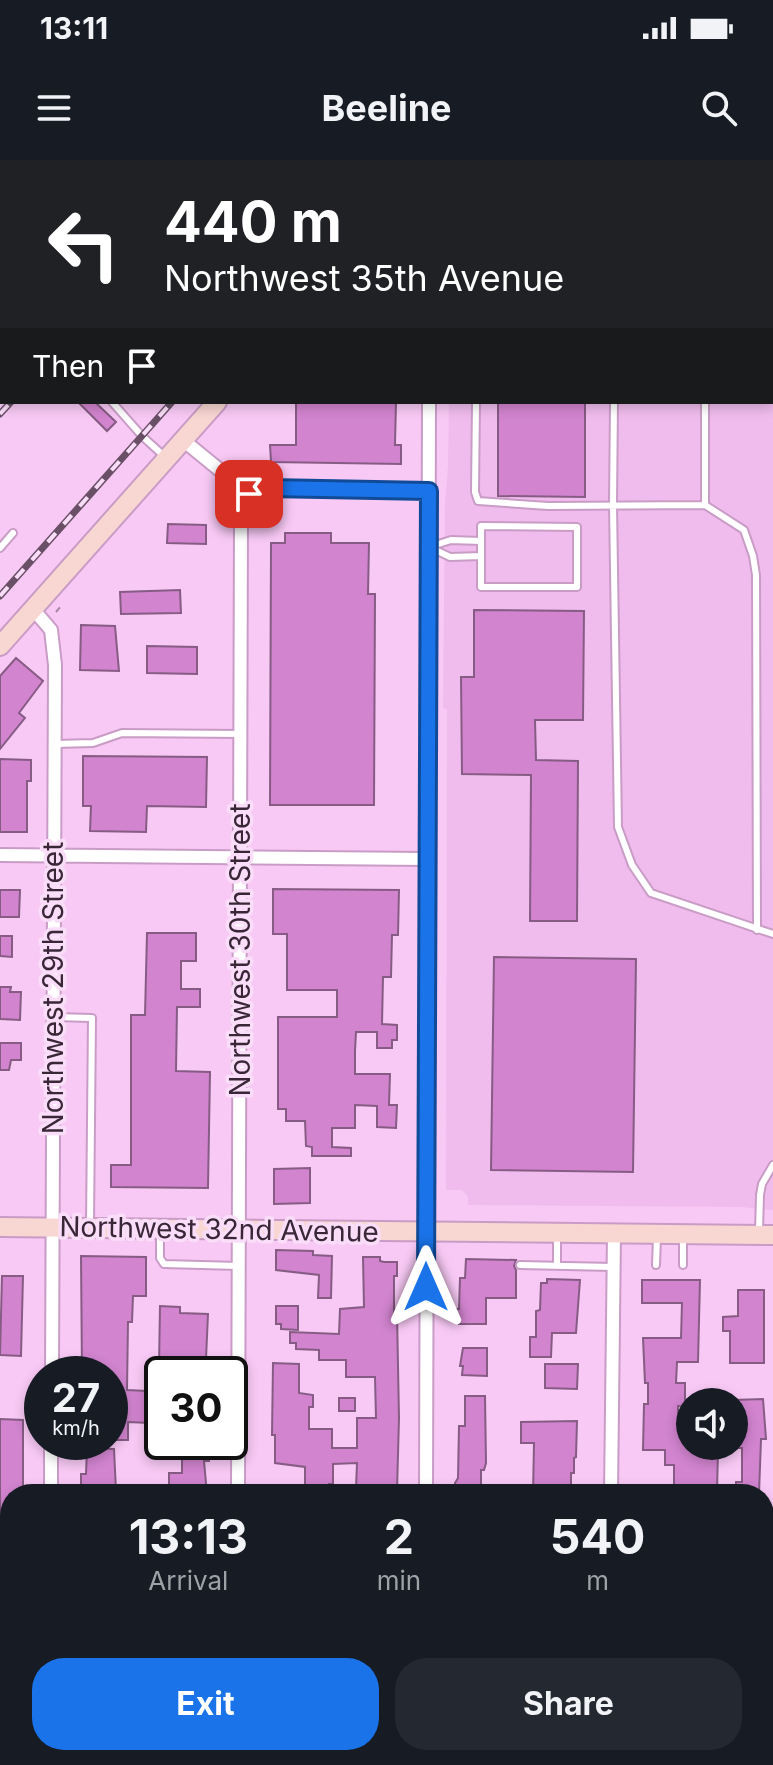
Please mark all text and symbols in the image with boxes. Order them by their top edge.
text: 13:11 [40,10,108,46]
icon: menu [32,86,76,130]
text: Beeline [321,86,452,130]
icon: search [697,86,741,130]
text: 440 m [164,188,342,256]
icon: left [32,192,136,296]
text: Northwest 35th Avenue [164,256,564,300]
icon: arrive [120,344,164,388]
text: Then [32,348,104,384]
pin [215,460,283,528]
icon: arrive [227,472,271,516]
street label: Northwest 30th Street [223,803,257,1097]
street label: Northwest 29th Street [36,842,70,1134]
street label: Northwest 32nd Avenue [59,1209,379,1249]
position arrow [384,1245,468,1329]
speed limit sign: 30 [144,1356,248,1460]
text: 27 [52,1373,100,1422]
map controls [676,1388,748,1460]
button: sound [676,1388,748,1460]
text: km/h [52,1416,100,1440]
text: 13:13 [129,1507,248,1566]
text: 2 [384,1507,414,1566]
text: 540 [550,1507,645,1566]
text: Arrival [148,1565,228,1596]
text: min [377,1565,421,1596]
text: m [586,1565,609,1596]
button: Exit [32,1658,379,1750]
button: Share [395,1658,742,1750]

